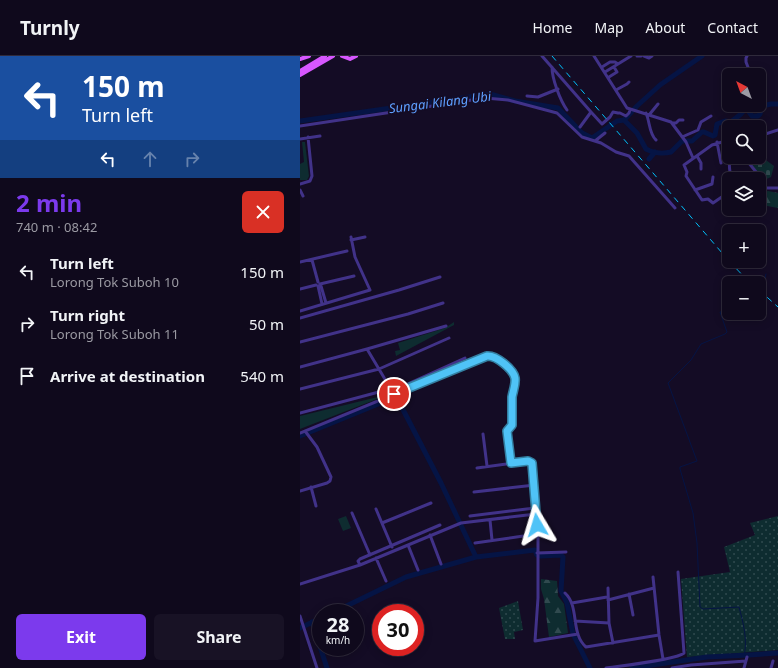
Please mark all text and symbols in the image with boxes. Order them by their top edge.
text: Turnly [20,15,80,41]
text: Home [533,18,572,37]
text: Map [594,18,624,37]
text: About [646,18,685,37]
text: Contact [707,18,758,37]
text: 150 m [82,67,165,105]
north arrow [722,68,766,112]
map controls [722,68,766,320]
icon: left [16,72,68,124]
water label: Sungai Kilang Ubi [388,87,493,117]
text: Turn left [82,103,153,127]
button: search [722,120,766,164]
icon: left [97,148,119,170]
icon: ahead [139,148,161,170]
icon: right [181,148,203,170]
button: layers [722,172,766,216]
text: 2 min [16,186,82,219]
button: close [242,191,284,233]
text: 740 m · 08:42 [16,218,97,236]
button: + [722,224,766,268]
text: Turn left [50,253,114,273]
icon: left [16,261,38,283]
text: 150 m [240,262,284,282]
text: Lorong Tok Suboh 10 [50,273,179,291]
button: − [722,276,766,320]
text: Turn right [50,305,125,325]
icon: right [16,313,38,335]
text: 50 m [249,314,284,334]
text: Lorong Tok Suboh 11 [50,325,179,343]
icon: arrive [16,365,38,387]
text: Arrive at destination [50,366,205,386]
text: 540 m [240,366,284,386]
pin [377,377,411,411]
icon: arrive [383,383,405,405]
position arrow [516,504,558,546]
speed limit sign: 30 [372,604,424,656]
text: 28 [327,611,349,638]
button: Exit [16,614,146,660]
button: Share [154,614,284,660]
text: km/h [326,633,350,647]

